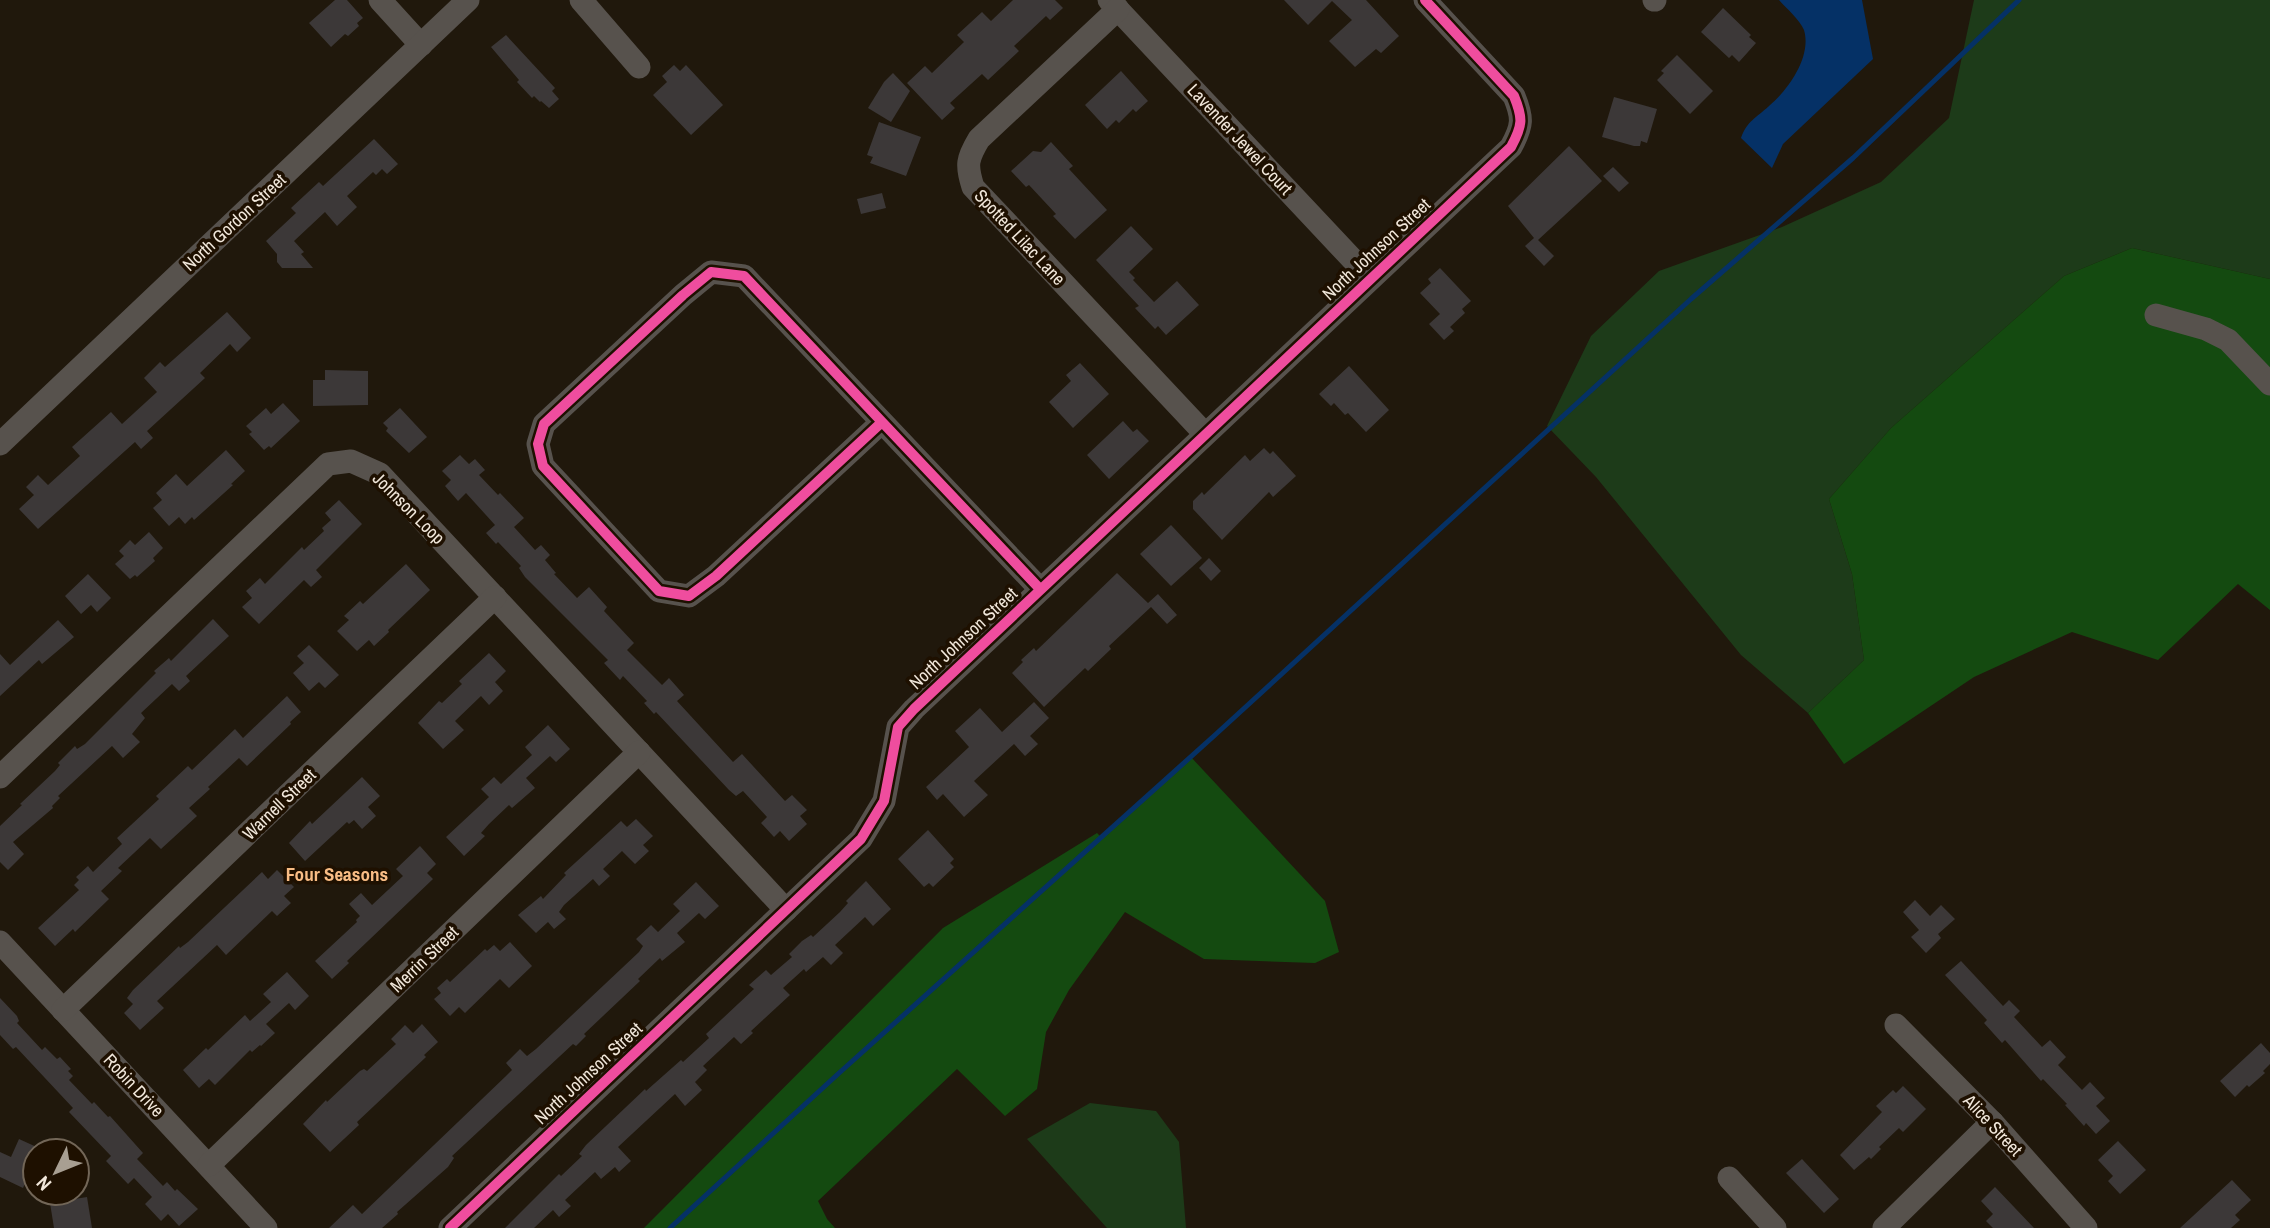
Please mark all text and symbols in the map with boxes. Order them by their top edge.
street label: Lavender Jewel Court [1182,78,1298,200]
street label: North Gordon Street [177,168,291,276]
street label: Spotted Lilac Lane [969,183,1071,291]
street label: North Johnson Street [1316,192,1436,306]
street label: Johnson Loop [367,466,451,550]
street label: North Johnson Street [903,581,1023,695]
street label: Warnell Street [237,763,321,845]
district label: Four Seasons [286,861,388,887]
street label: Merrin Street [384,920,464,998]
street label: North Johnson Street [528,1016,648,1130]
street label: Robin Drive [98,1048,170,1122]
street label: Alice Street [1957,1088,2028,1161]
north arrow [21,1137,91,1207]
text: N [30,1171,57,1197]

